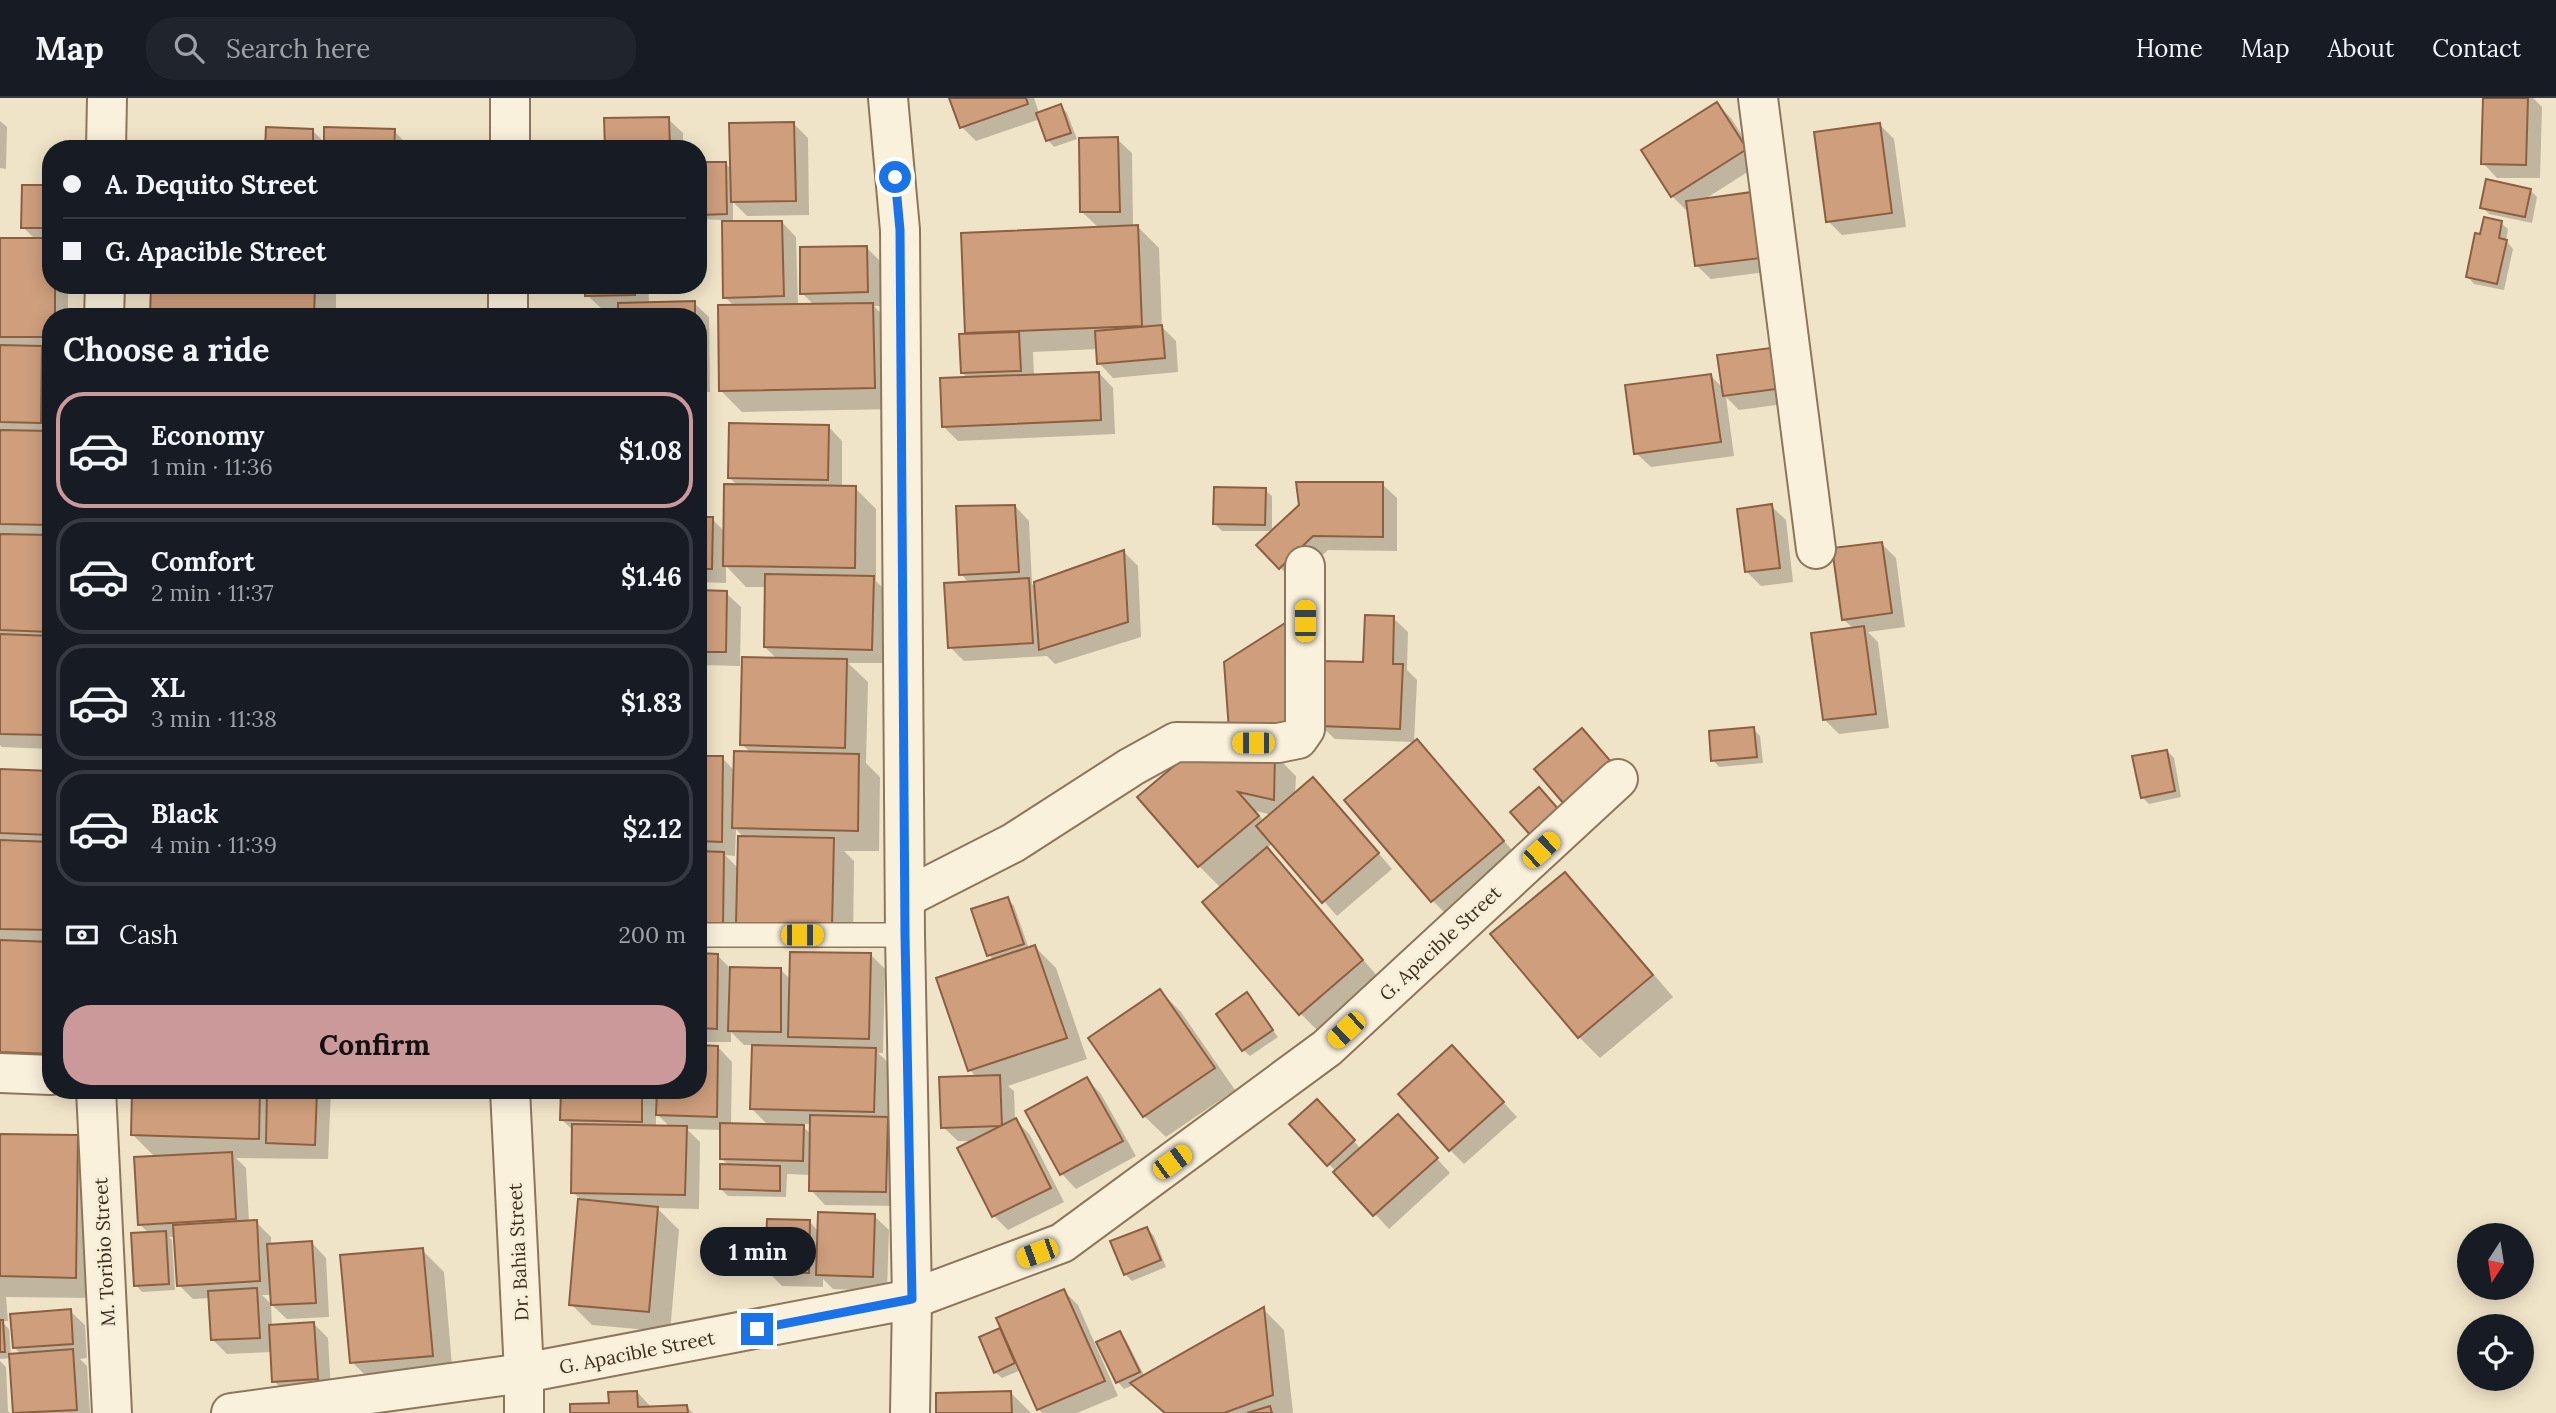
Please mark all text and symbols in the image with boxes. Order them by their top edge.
search box [146,17,636,80]
text: Map [35,27,104,69]
icon: search [170,29,208,67]
text: Search here [226,32,370,65]
text: Home [2136,33,2203,64]
text: Map [2241,33,2290,64]
text: About [2328,33,2394,64]
text: Contact [2432,33,2521,64]
route start [879,161,911,193]
text: A. Dequito Street [105,168,318,201]
text: G. Apacible Street [105,235,327,268]
text: Choose a ride [63,329,270,370]
icon: car [67,419,130,482]
text: Economy [151,419,264,452]
text: $1.08 [619,434,682,467]
text: 1 min · 11:36 [151,452,273,481]
icon: car [67,545,130,608]
text: Comfort [151,545,255,578]
text: $1.46 [621,560,682,593]
text: 2 min · 11:37 [151,578,274,607]
car [1295,600,1316,642]
icon: car [67,671,130,734]
text: XL [151,671,185,704]
text: $1.83 [621,686,682,719]
text: 3 min · 11:38 [151,704,277,733]
car [1233,733,1275,754]
icon: car [67,797,130,860]
text: Black [151,797,219,830]
text: $2.12 [622,812,682,845]
car [1519,828,1564,872]
text: 4 min · 11:39 [151,830,277,859]
street label: G. Apacible Street [1374,880,1506,1006]
icon: cash [63,916,101,954]
text: Cash [119,918,178,951]
text: 200 m [618,920,686,949]
car [782,925,824,946]
button: Confirm [63,1005,686,1085]
car [1324,1008,1369,1052]
car [1149,1141,1196,1183]
street label: M. Toribio Street [88,1176,120,1327]
street label: Dr. Bahia Street [502,1182,534,1322]
north arrow [2457,1223,2534,1300]
map controls [2457,1223,2534,1391]
callout: 1 min [699,1228,815,1276]
car [1014,1236,1061,1270]
text: 1 min [729,1237,787,1266]
route end [741,1313,773,1345]
button: locate [2457,1314,2534,1391]
street label: G. Apacible Street [557,1325,717,1379]

